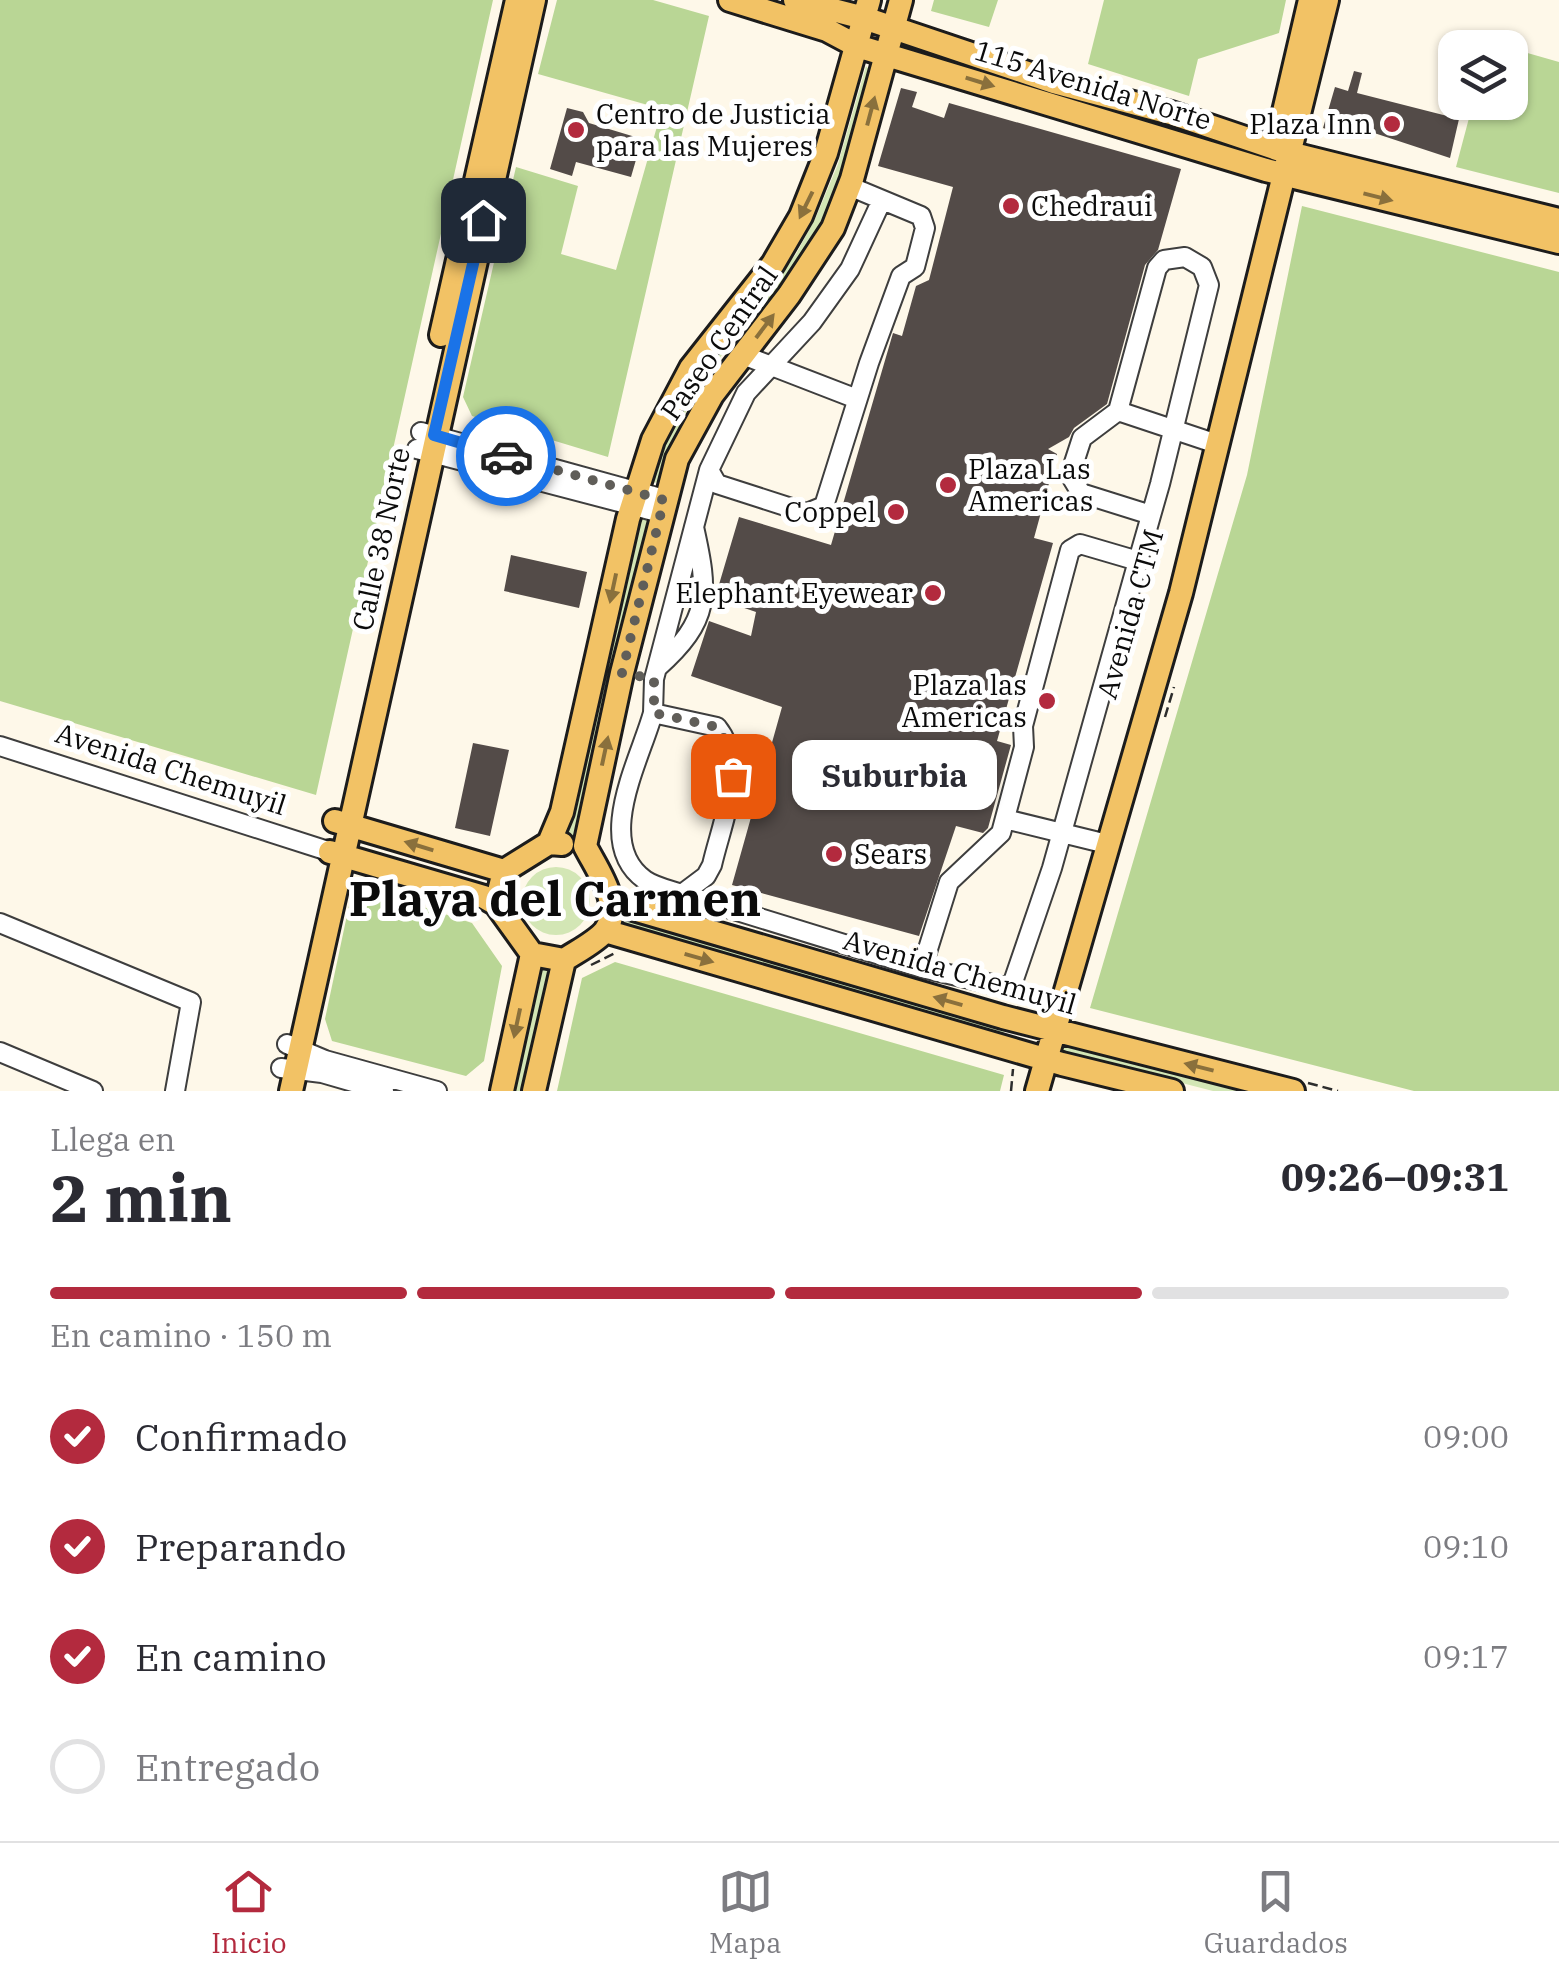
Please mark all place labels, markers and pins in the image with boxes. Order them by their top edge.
place label: Centro de Justicia para las Mujeres [596,95,831,164]
place label: Plaza Inn [1249,105,1372,142]
marker: Plaza Inn [1381,113,1403,135]
marker: Centro de Justicia para las Mujeres [565,119,587,141]
pin [441,178,526,263]
place label: Chedraui [1031,187,1153,224]
marker: Chedraui [1000,195,1022,217]
place label: Plaza Las Americas [968,450,1093,519]
marker: Plaza Las Americas [937,474,959,496]
place label: Coppel [784,493,876,530]
marker: Coppel [885,501,907,523]
place label: Elephant Eyewear [675,574,914,611]
marker: Elephant Eyewear [922,582,944,604]
place label: Plaza las Americas [902,666,1027,735]
marker: Plaza las Americas [1036,690,1058,712]
pin [691,734,776,819]
callout: Suburbia [793,741,998,811]
place label: Sears [854,835,927,872]
marker: Sears [823,843,845,865]

